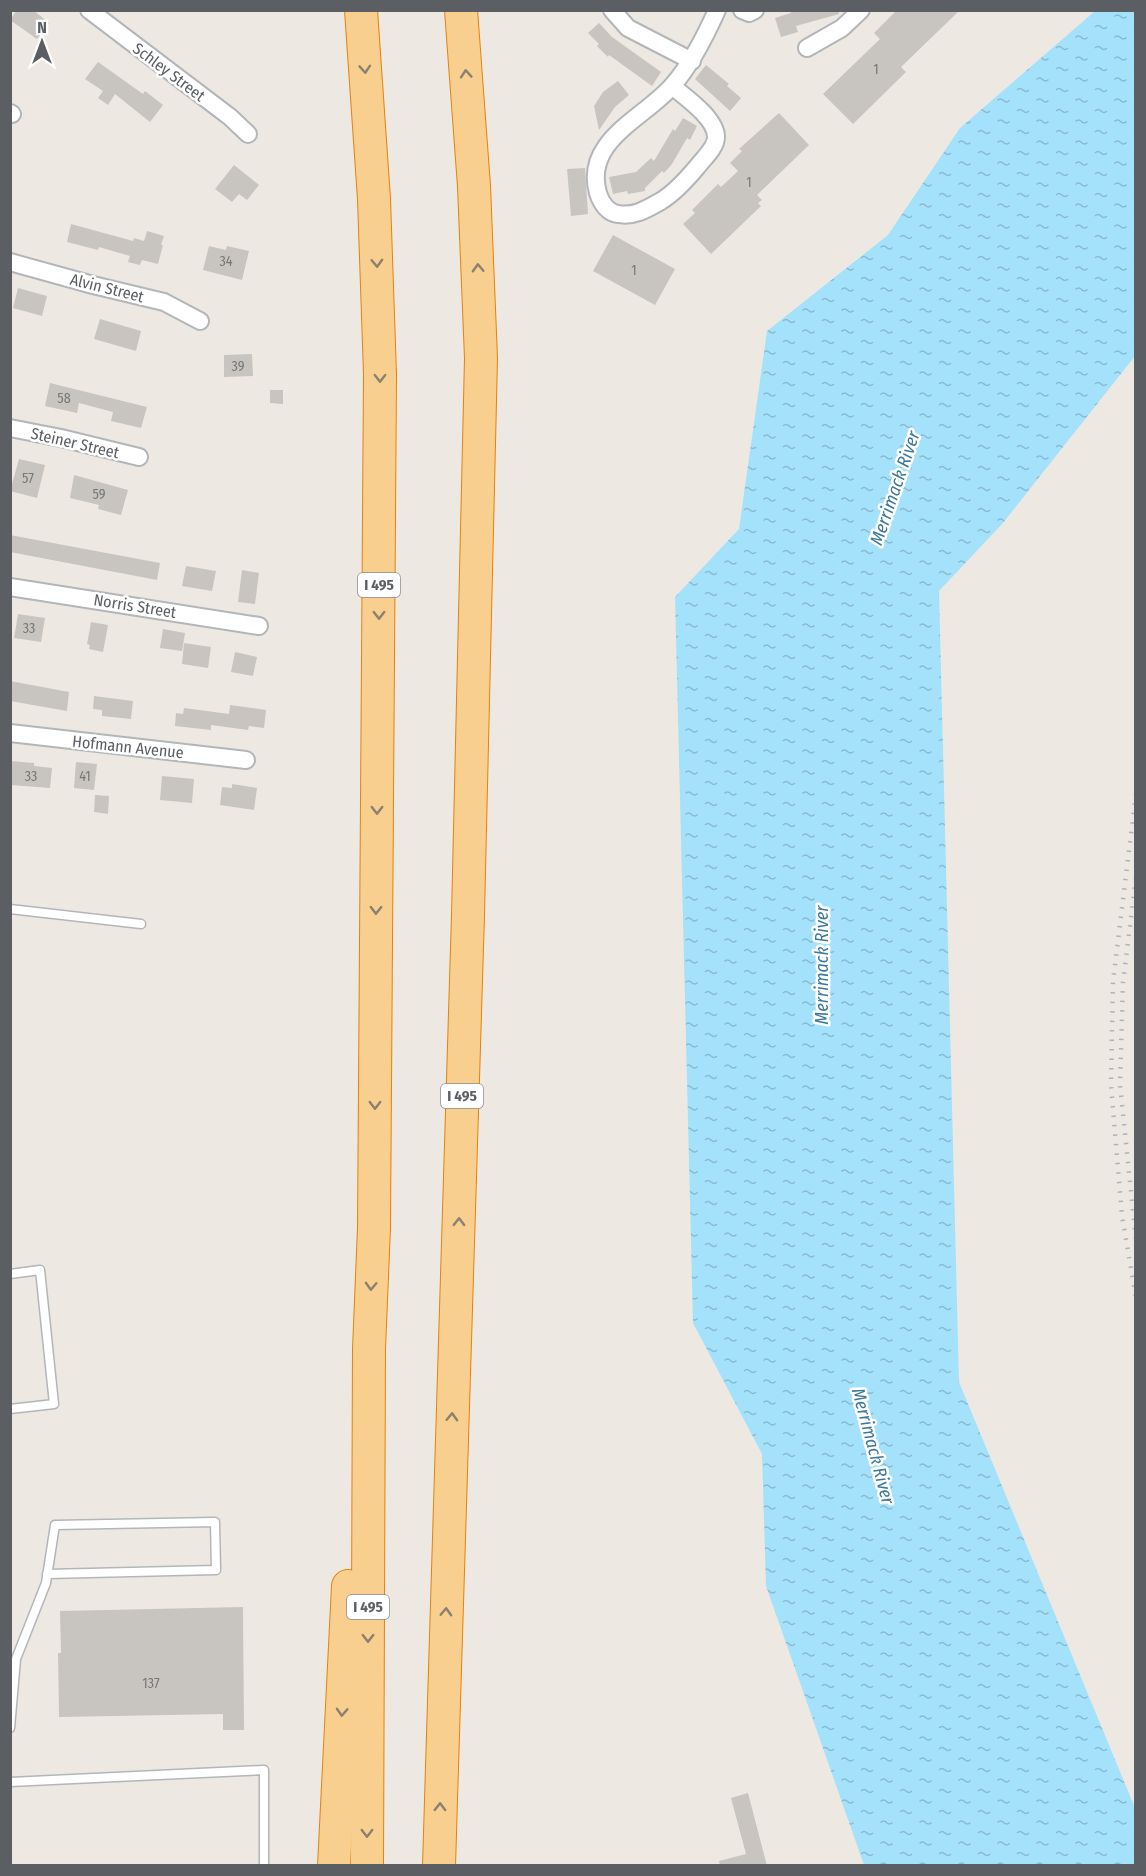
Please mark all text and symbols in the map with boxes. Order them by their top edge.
north arrow [12,12,72,72]
text: N [37,18,47,37]
street label: Schley Street [129,39,209,106]
house number: 1 [873,61,879,78]
one-way arrow [358,64,371,73]
one-way arrow [460,69,473,78]
house number: 1 [746,174,752,191]
house number: 34 [219,253,233,270]
one-way arrow [370,259,383,268]
house number: 1 [631,262,637,279]
one-way arrow [471,264,484,273]
street label: Alvin Street [68,270,147,306]
house number: 39 [232,358,245,375]
one-way arrow [374,373,386,382]
house number: 58 [57,390,71,407]
street label: Steiner Street [29,424,122,463]
water label: Merrimack River [865,427,925,548]
house number: 57 [22,470,34,487]
house number: 59 [92,486,106,503]
road number: I 495 [358,573,400,597]
street label: Norris Street [92,590,178,622]
one-way arrow [372,610,385,619]
house number: 33 [23,620,35,637]
street label: Hofmann Avenue [71,732,185,762]
house number: 33 [25,768,37,785]
house number: 41 [79,768,91,785]
one-way arrow [371,805,383,814]
one-way arrow [370,905,383,914]
water label: Merrimack River [811,905,833,1025]
road number: I 495 [441,1084,483,1108]
one-way arrow [369,1100,381,1109]
one-way arrow [453,1218,465,1227]
one-way arrow [365,1282,378,1291]
water label: Merrimack River [847,1386,899,1507]
one-way arrow [446,1413,458,1422]
road number: I 495 [347,1595,389,1619]
one-way arrow [440,1608,453,1617]
one-way arrow [362,1634,374,1643]
house number: 137 [142,1675,160,1692]
one-way arrow [335,1707,348,1716]
one-way arrow [434,1803,447,1812]
one-way arrow [361,1829,373,1838]

